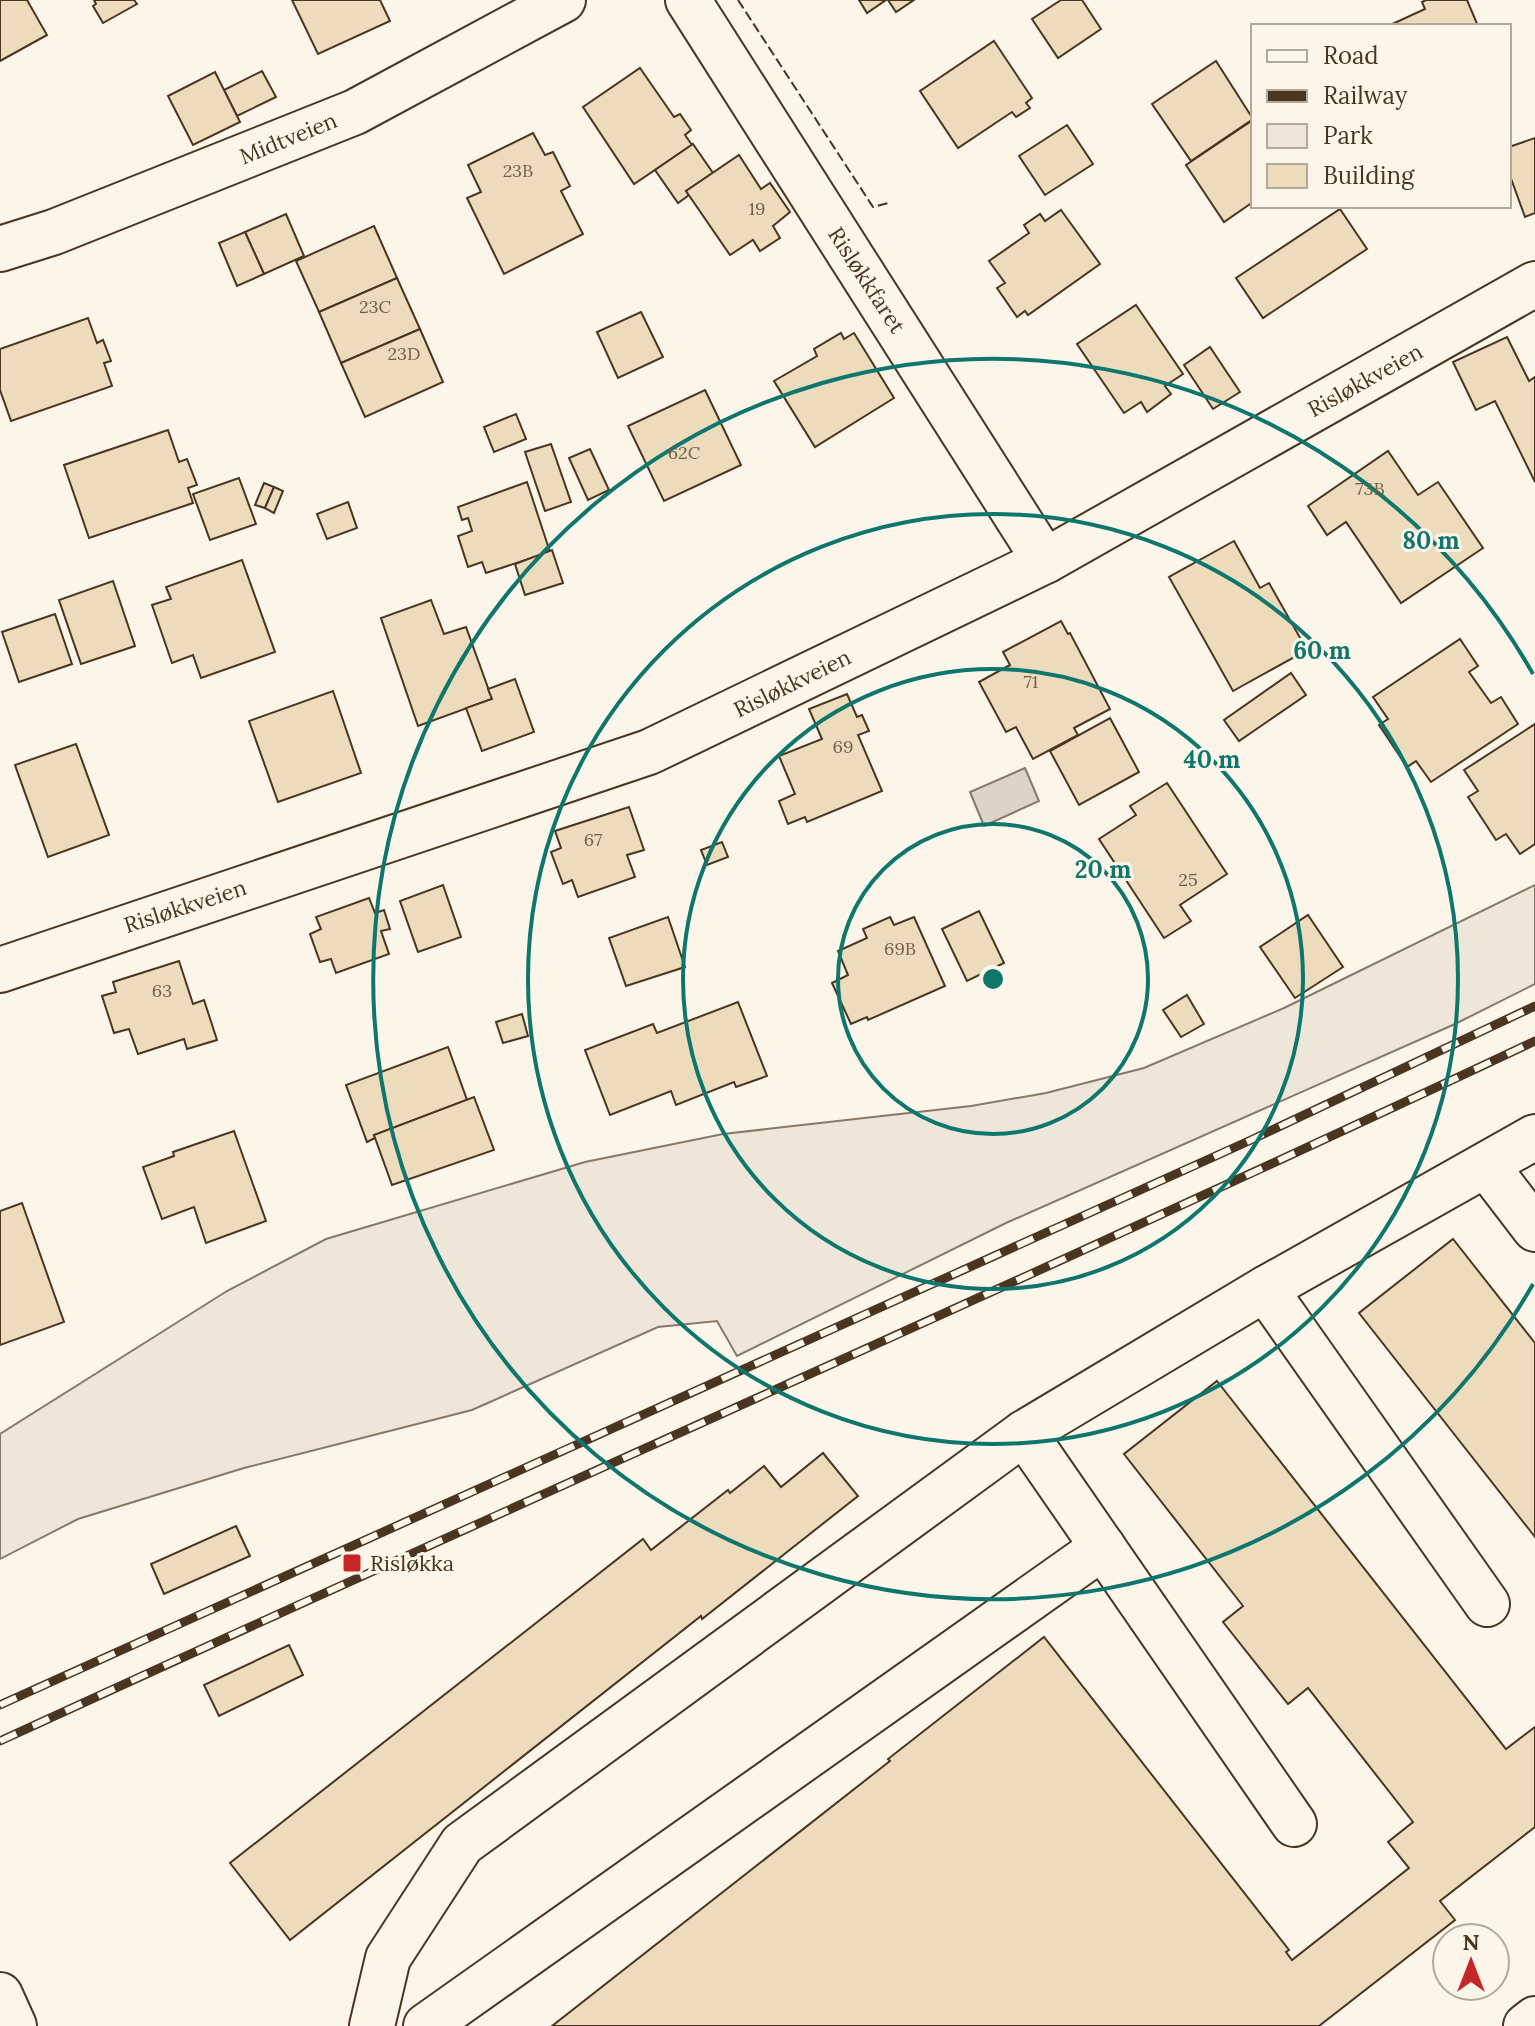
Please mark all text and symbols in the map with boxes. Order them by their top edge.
legend [1251,24,1511,208]
text: Road [1323,40,1379,71]
text: Railway [1323,80,1408,111]
street label: Midtveien [235,106,341,170]
text: Park [1323,120,1373,151]
house number: 23B [503,159,533,182]
text: Building [1323,160,1415,191]
house number: 19 [749,197,765,220]
street label: Risløkkfaret [822,222,912,339]
house number: 23C [359,295,391,318]
street label: Risløkkveien [1303,337,1427,423]
house number: 23D [388,342,420,365]
house number: 62C [668,441,701,464]
house number: 73B [1355,477,1385,500]
text: 80 m [1402,525,1460,556]
text: 60 m [1293,635,1351,666]
street label: Risløkkveien [729,643,855,723]
house number: 71 [1024,670,1038,693]
house number: 69 [833,735,853,758]
text: 40 m [1184,744,1240,775]
house number: 67 [584,828,602,851]
text: 20 m [1075,854,1131,885]
house number: 25 [1178,868,1198,891]
street label: Risløkkveien [120,873,250,939]
house number: 69B [884,937,916,960]
centre of rings [979,965,1007,993]
house number: 63 [152,979,172,1002]
place label: Risløkka [370,1549,454,1577]
marker: Risløkka [341,1552,363,1574]
north arrow [1431,1922,1511,2002]
text: N [1462,1928,1480,1956]

